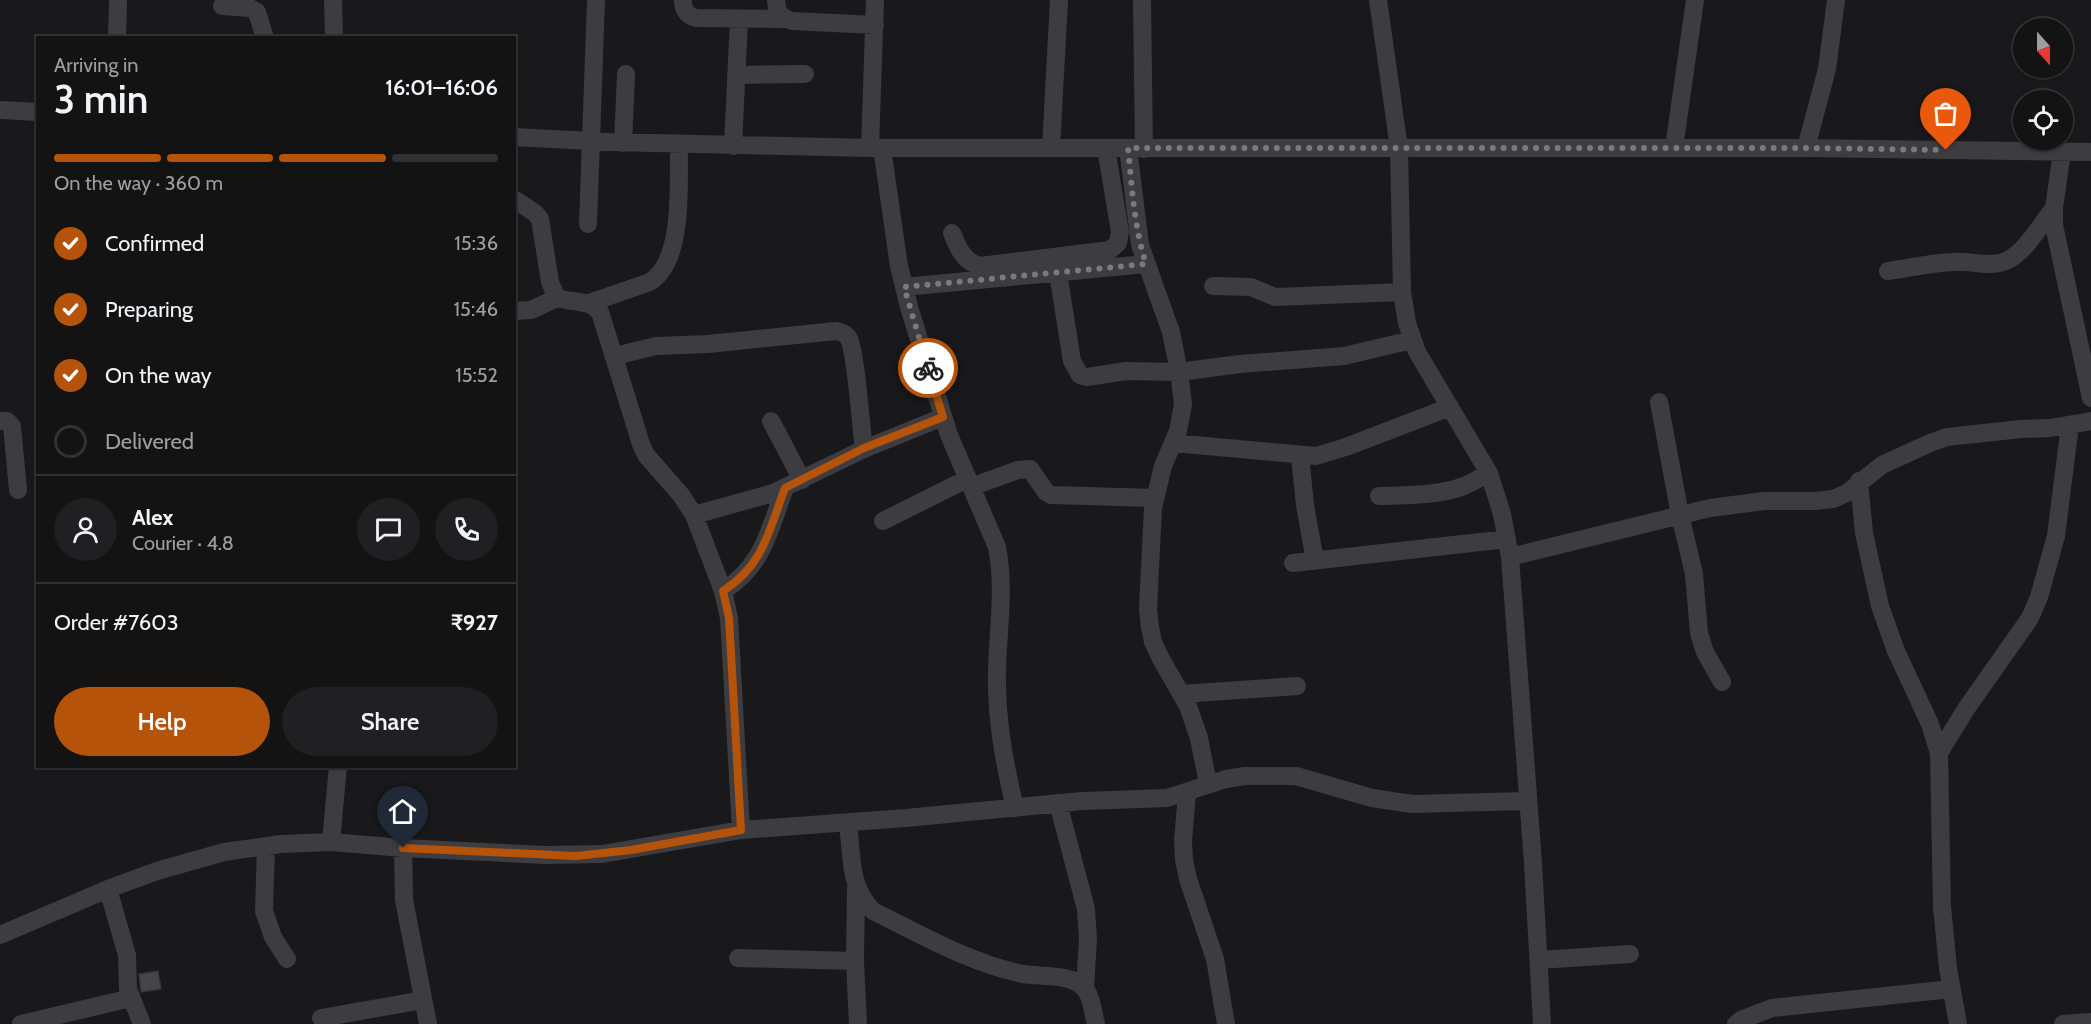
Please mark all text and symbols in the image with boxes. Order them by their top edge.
north arrow [2013,18,2073,78]
map controls [2013,18,2073,150]
text: Arriving in [54,53,138,77]
text: 16:01–16:06 [385,74,498,101]
text: 3 min [54,75,148,123]
pin [1920,88,1971,150]
button: locate [2013,90,2073,150]
icon: bag [1929,97,1962,130]
text: On the way · 360 m [54,171,223,195]
icon: check [54,227,87,260]
text: Confirmed [105,230,204,257]
text: 15:36 [454,231,498,255]
icon: check [54,293,87,326]
text: Preparing [105,296,193,323]
text: 15:46 [454,297,498,321]
courier [898,338,958,398]
icon: bike [912,352,945,385]
icon: check [54,359,87,392]
text: On the way [105,362,212,389]
text: 15:52 [455,363,498,387]
text: Delivered [105,428,194,455]
button: person [54,498,117,561]
button: chat [357,498,420,561]
button: phone [435,498,498,561]
text: Alex [132,504,173,531]
text: Courier · 4.8 [132,531,234,555]
text: Order #7603 [54,609,179,636]
text: ₹927 [451,609,498,636]
button: Help [54,687,270,756]
button: Share [282,687,498,756]
pin [377,786,428,848]
icon: home [386,795,419,828]

